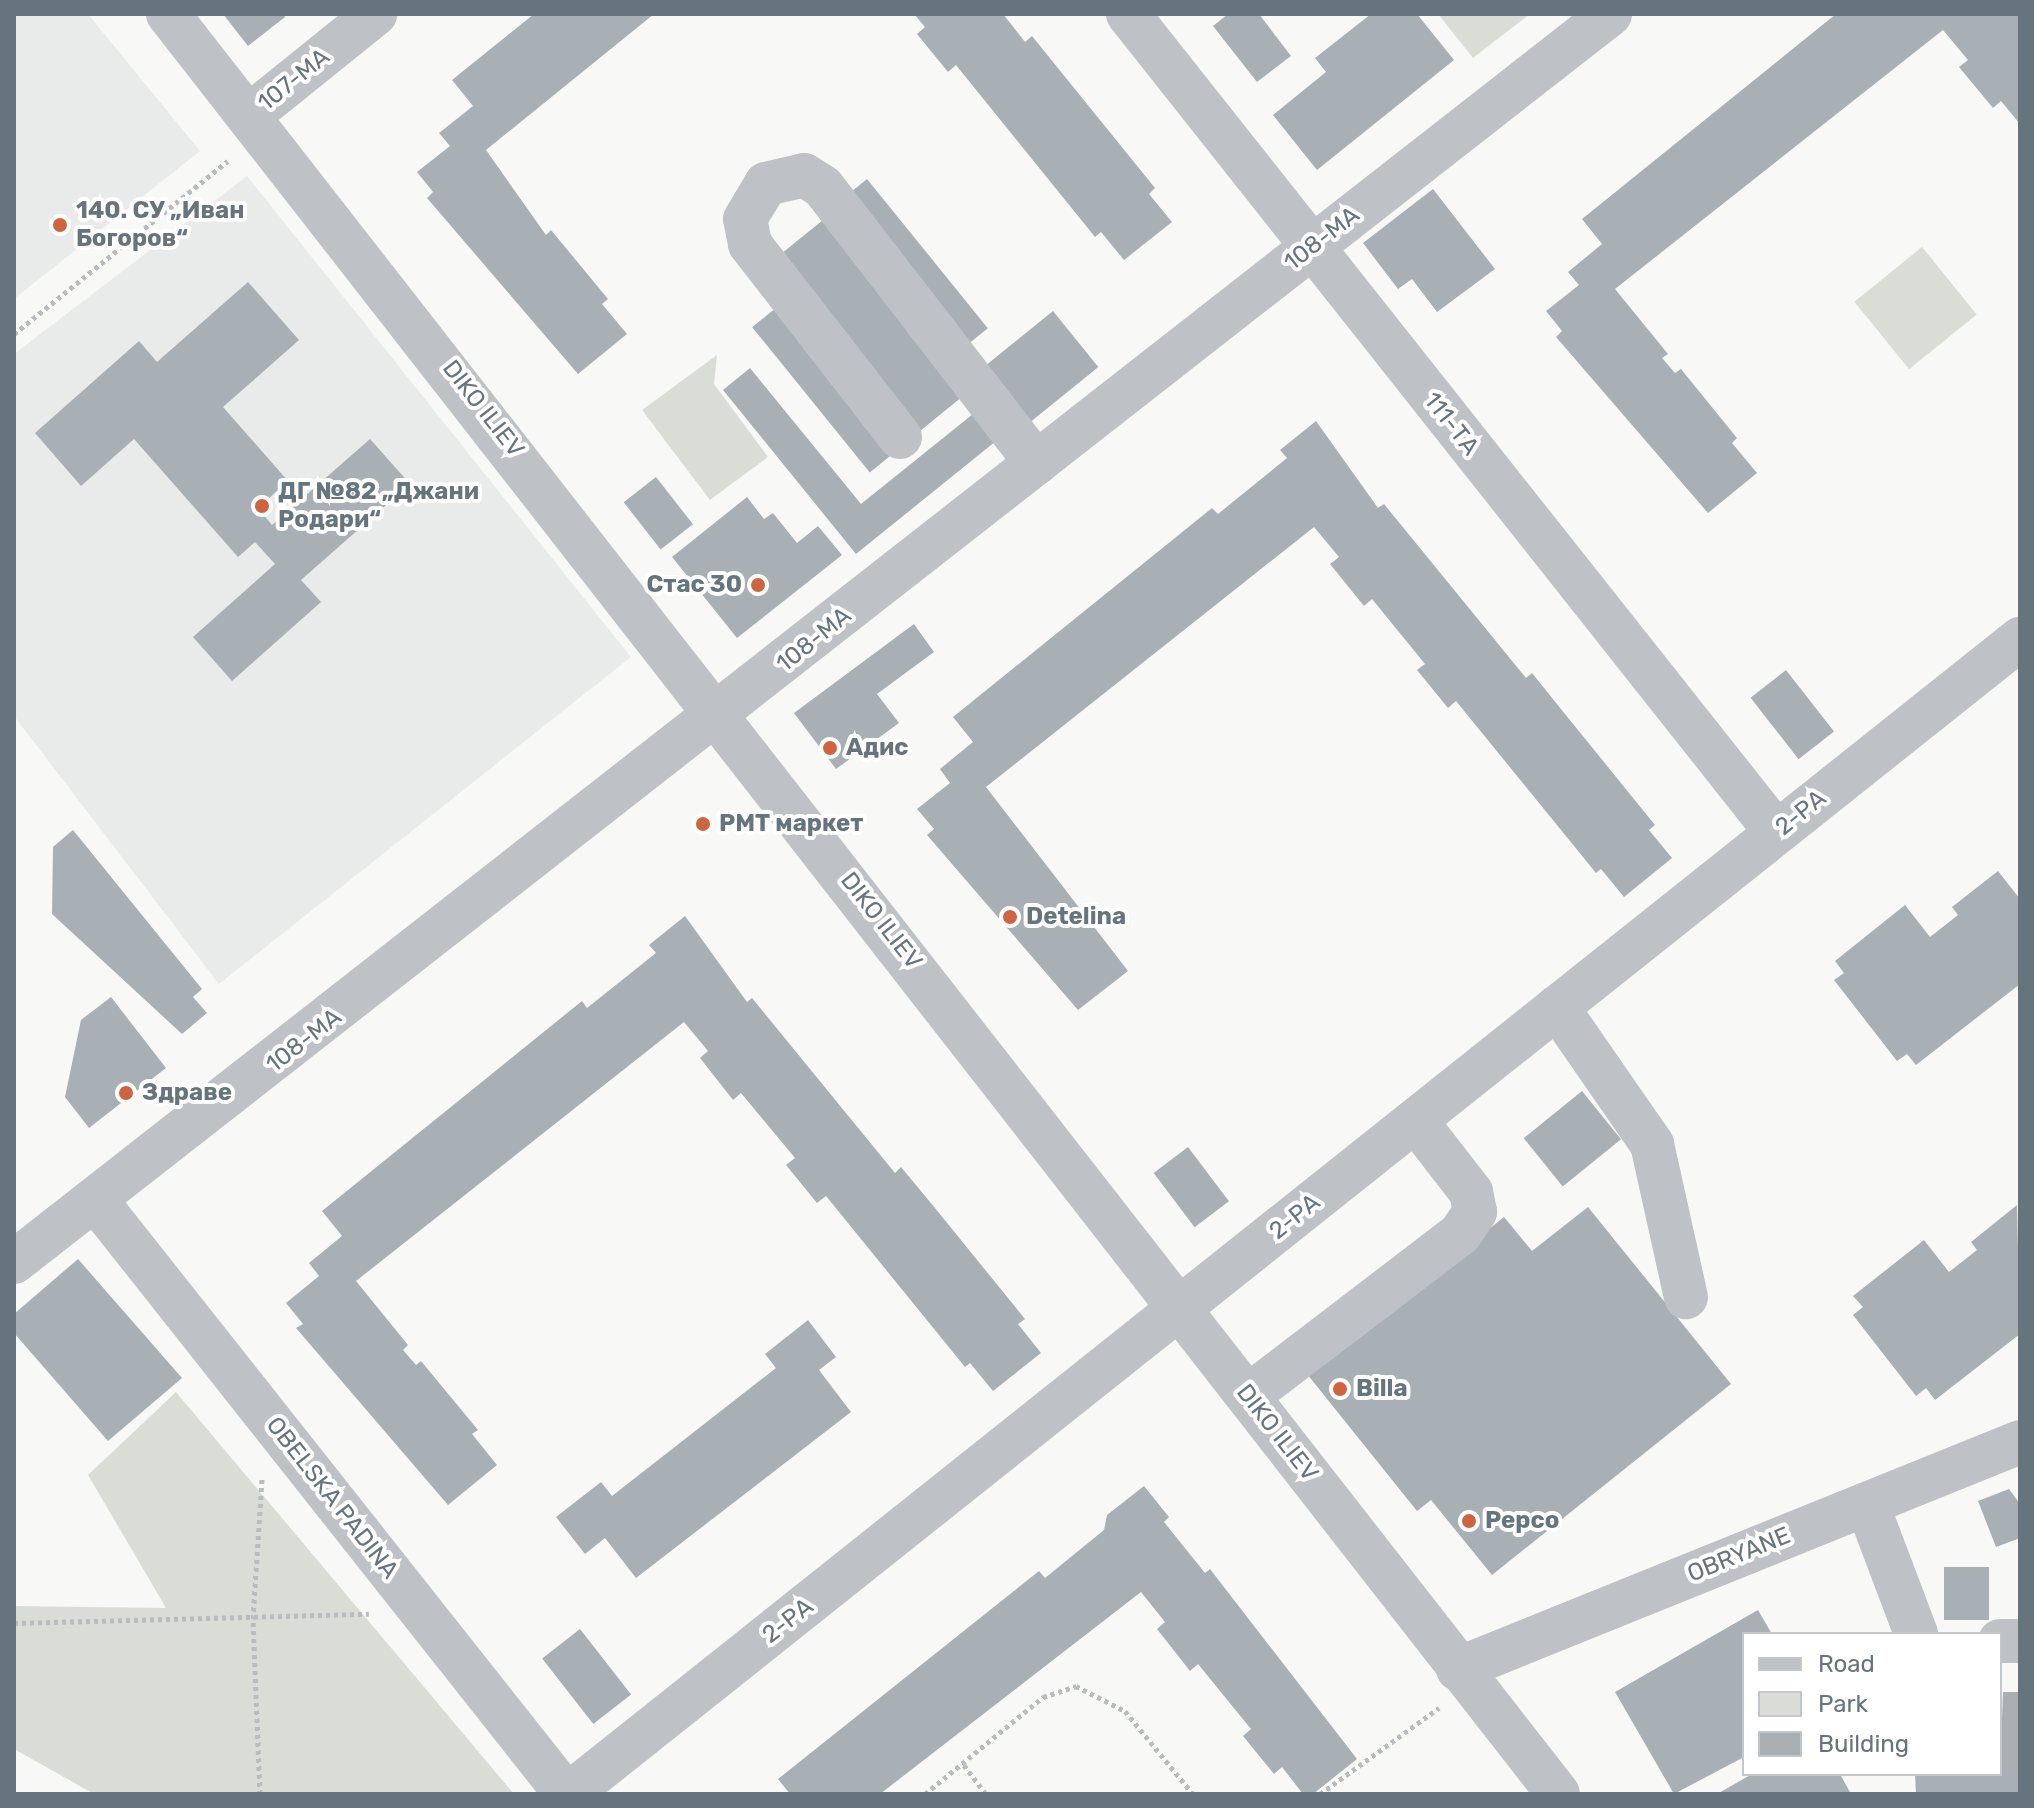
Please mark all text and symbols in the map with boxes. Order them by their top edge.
street label: 107-МА [252,43,336,117]
place label: 140. СУ „Иван Богоров“ [76,197,245,253]
street label: 108-МА [1279,201,1365,277]
marker: 140. СУ „Иван Богоров“ [51,216,69,234]
street label: DIKO ILIEV [436,355,530,463]
street label: 111-ТА [1417,387,1485,461]
place label: ДГ №82 „Джани Родари“ [278,478,479,534]
marker: ДГ №82 „Джани Родари“ [253,497,271,515]
place label: Стас 30 [646,571,742,599]
marker: Стас 30 [749,576,767,594]
street label: 108-МА [771,601,857,679]
place label: Адис [846,734,908,762]
marker: Адис [821,739,839,757]
street label: 2-РА [1770,784,1832,842]
place label: РМТ маркет [719,810,863,838]
marker: РМТ маркет [694,815,712,833]
street label: DIKO ILIEV [834,867,928,975]
place label: Detelina [1026,903,1126,931]
marker: Detelina [1001,908,1019,926]
street label: 108-МА [261,1003,347,1079]
place label: Здраве [142,1079,232,1107]
marker: Здраве [117,1084,135,1102]
street label: 2-РА [1264,1188,1326,1246]
place label: Billa [1356,1375,1408,1403]
street label: DIKO ILIEV [1230,1379,1324,1487]
marker: Billa [1331,1380,1349,1398]
street label: OBELSKA PADINA [260,1411,404,1585]
place label: Pepco [1485,1507,1559,1535]
marker: Pepco [1460,1512,1478,1530]
street label: OBRYANE [1683,1521,1795,1589]
street label: 2-РА [757,1592,819,1650]
legend [1742,1632,2002,1776]
text: Road [1818,1650,1875,1678]
text: Park [1818,1690,1868,1718]
text: Building [1818,1730,1909,1758]

